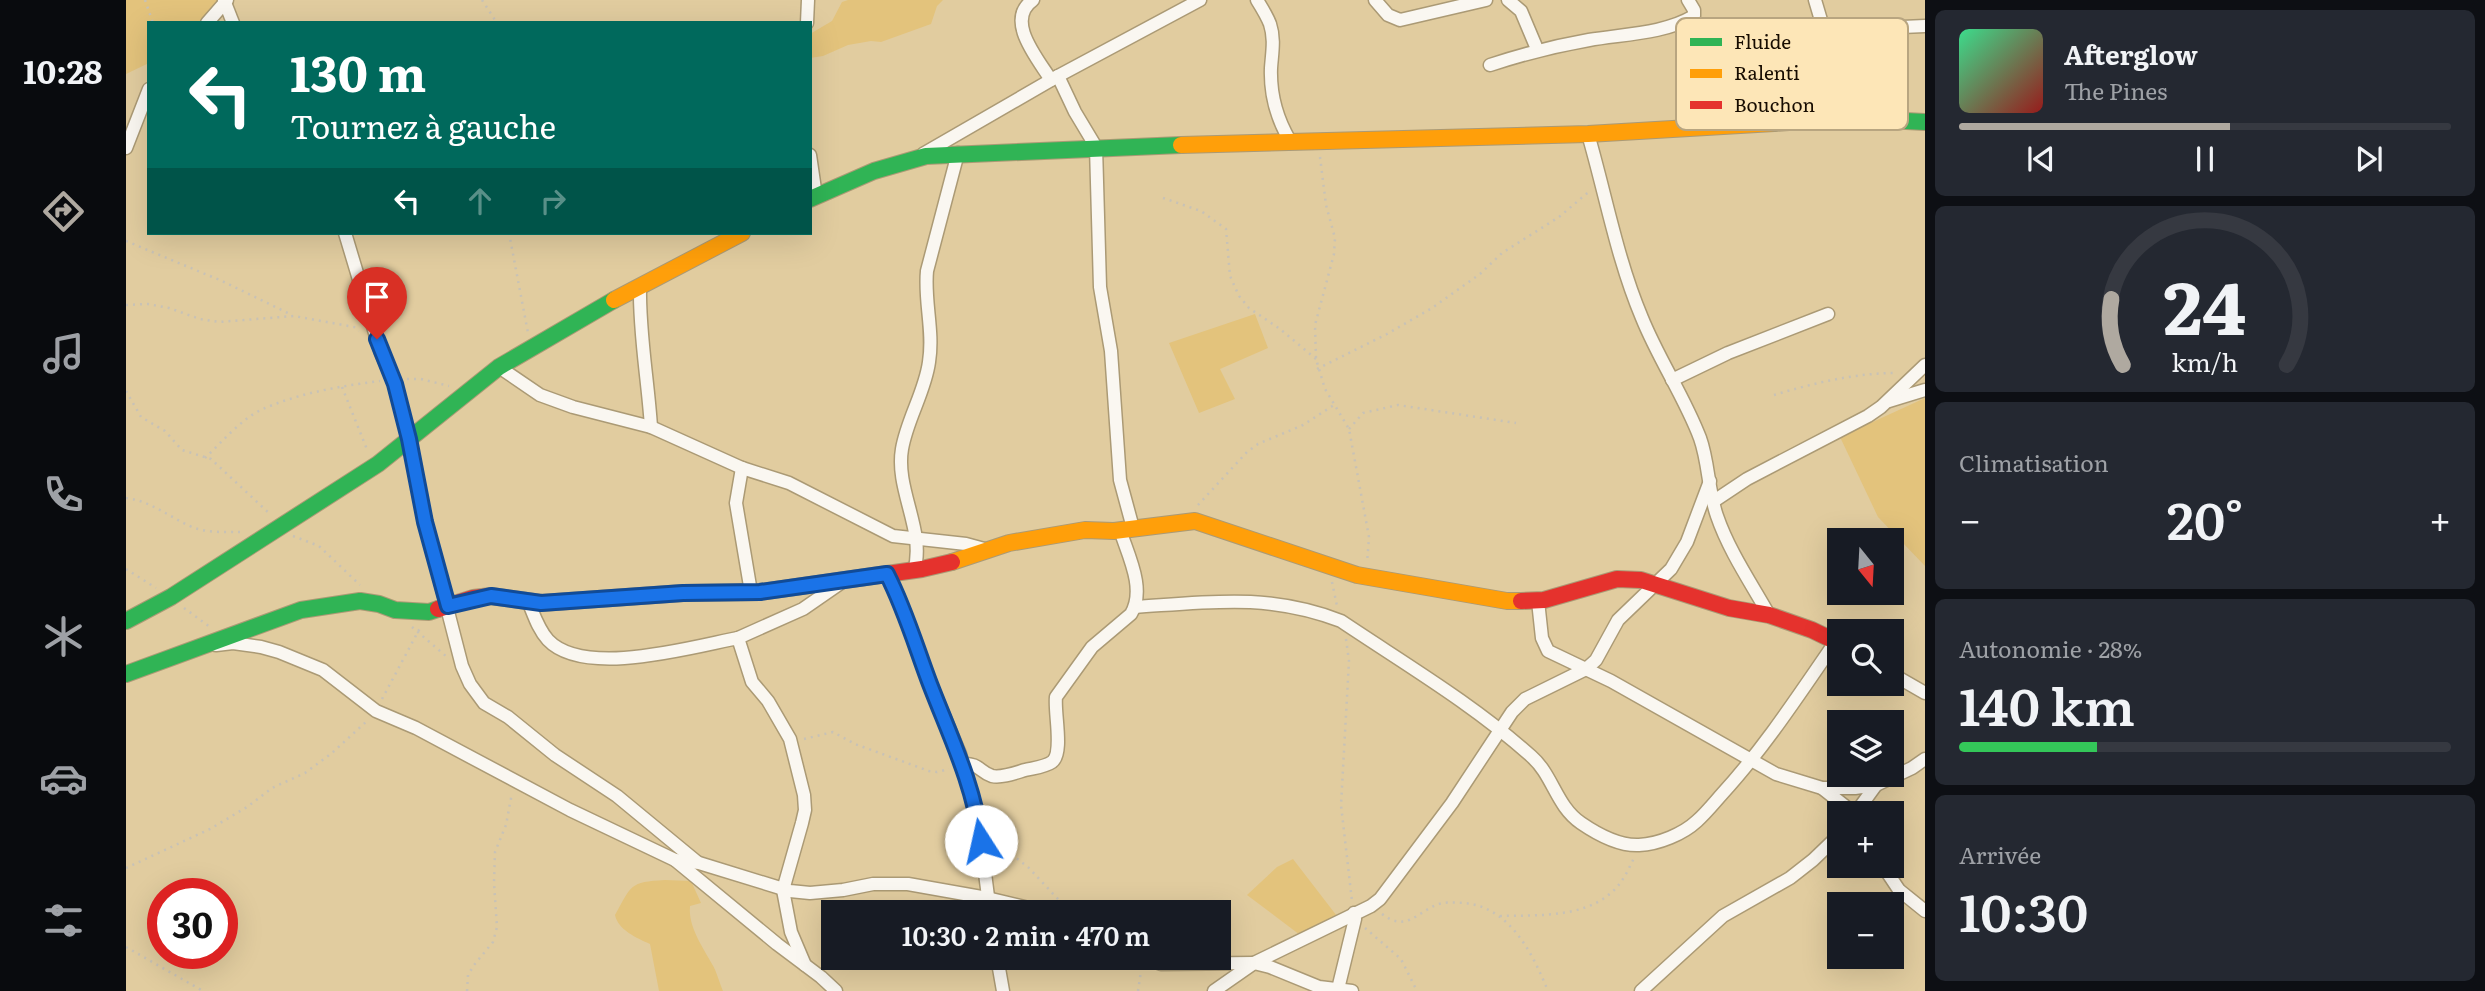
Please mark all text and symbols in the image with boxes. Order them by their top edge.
legend [1676,18,1908,130]
text: Fluide [1734,27,1791,55]
text: 130 m [290,34,426,107]
text: Afterglow [2064,34,2198,73]
text: 10:28 [23,46,103,94]
icon: left [175,49,266,140]
text: Ralenti [1734,58,1800,86]
text: The Pines [2064,73,2167,107]
text: Bouchon [1734,90,1815,118]
text: Tournez à gauche [290,101,556,149]
icon: previous [2022,140,2060,178]
icon: pause [2186,140,2224,178]
icon: next [2350,140,2388,178]
icon: left [388,182,426,220]
icon: ahead [461,182,499,220]
icon: right [534,182,572,220]
icon: directions [39,187,88,236]
text: 24 [2164,250,2247,358]
pin [347,267,407,339]
icon: arrive [358,278,396,316]
icon: music [39,329,88,378]
text: km/h [2172,343,2238,380]
text: Climatisation [1959,445,2109,479]
icon: phone [39,470,88,519]
text: 20° [2167,479,2243,556]
text: − [1959,489,1981,546]
text: + [2429,489,2451,546]
north arrow [1827,528,1904,606]
map controls [1827,528,1904,969]
icon: climate [39,612,88,661]
button: search [1827,619,1904,696]
text: Autonomie · 28% [1959,631,2142,665]
text: 140 km [1959,665,2135,742]
button: layers [1827,710,1904,787]
icon: car [39,754,88,803]
button: + [1827,801,1904,878]
position arrow [944,804,1018,878]
text: Arrivée [1959,837,2041,871]
text: 10:30 [1959,871,2088,948]
speed limit sign: 30 [147,878,238,969]
button: − [1827,892,1904,969]
icon: filters [39,896,88,945]
text: 10:30 · 2 min · 470 m [902,915,1150,954]

